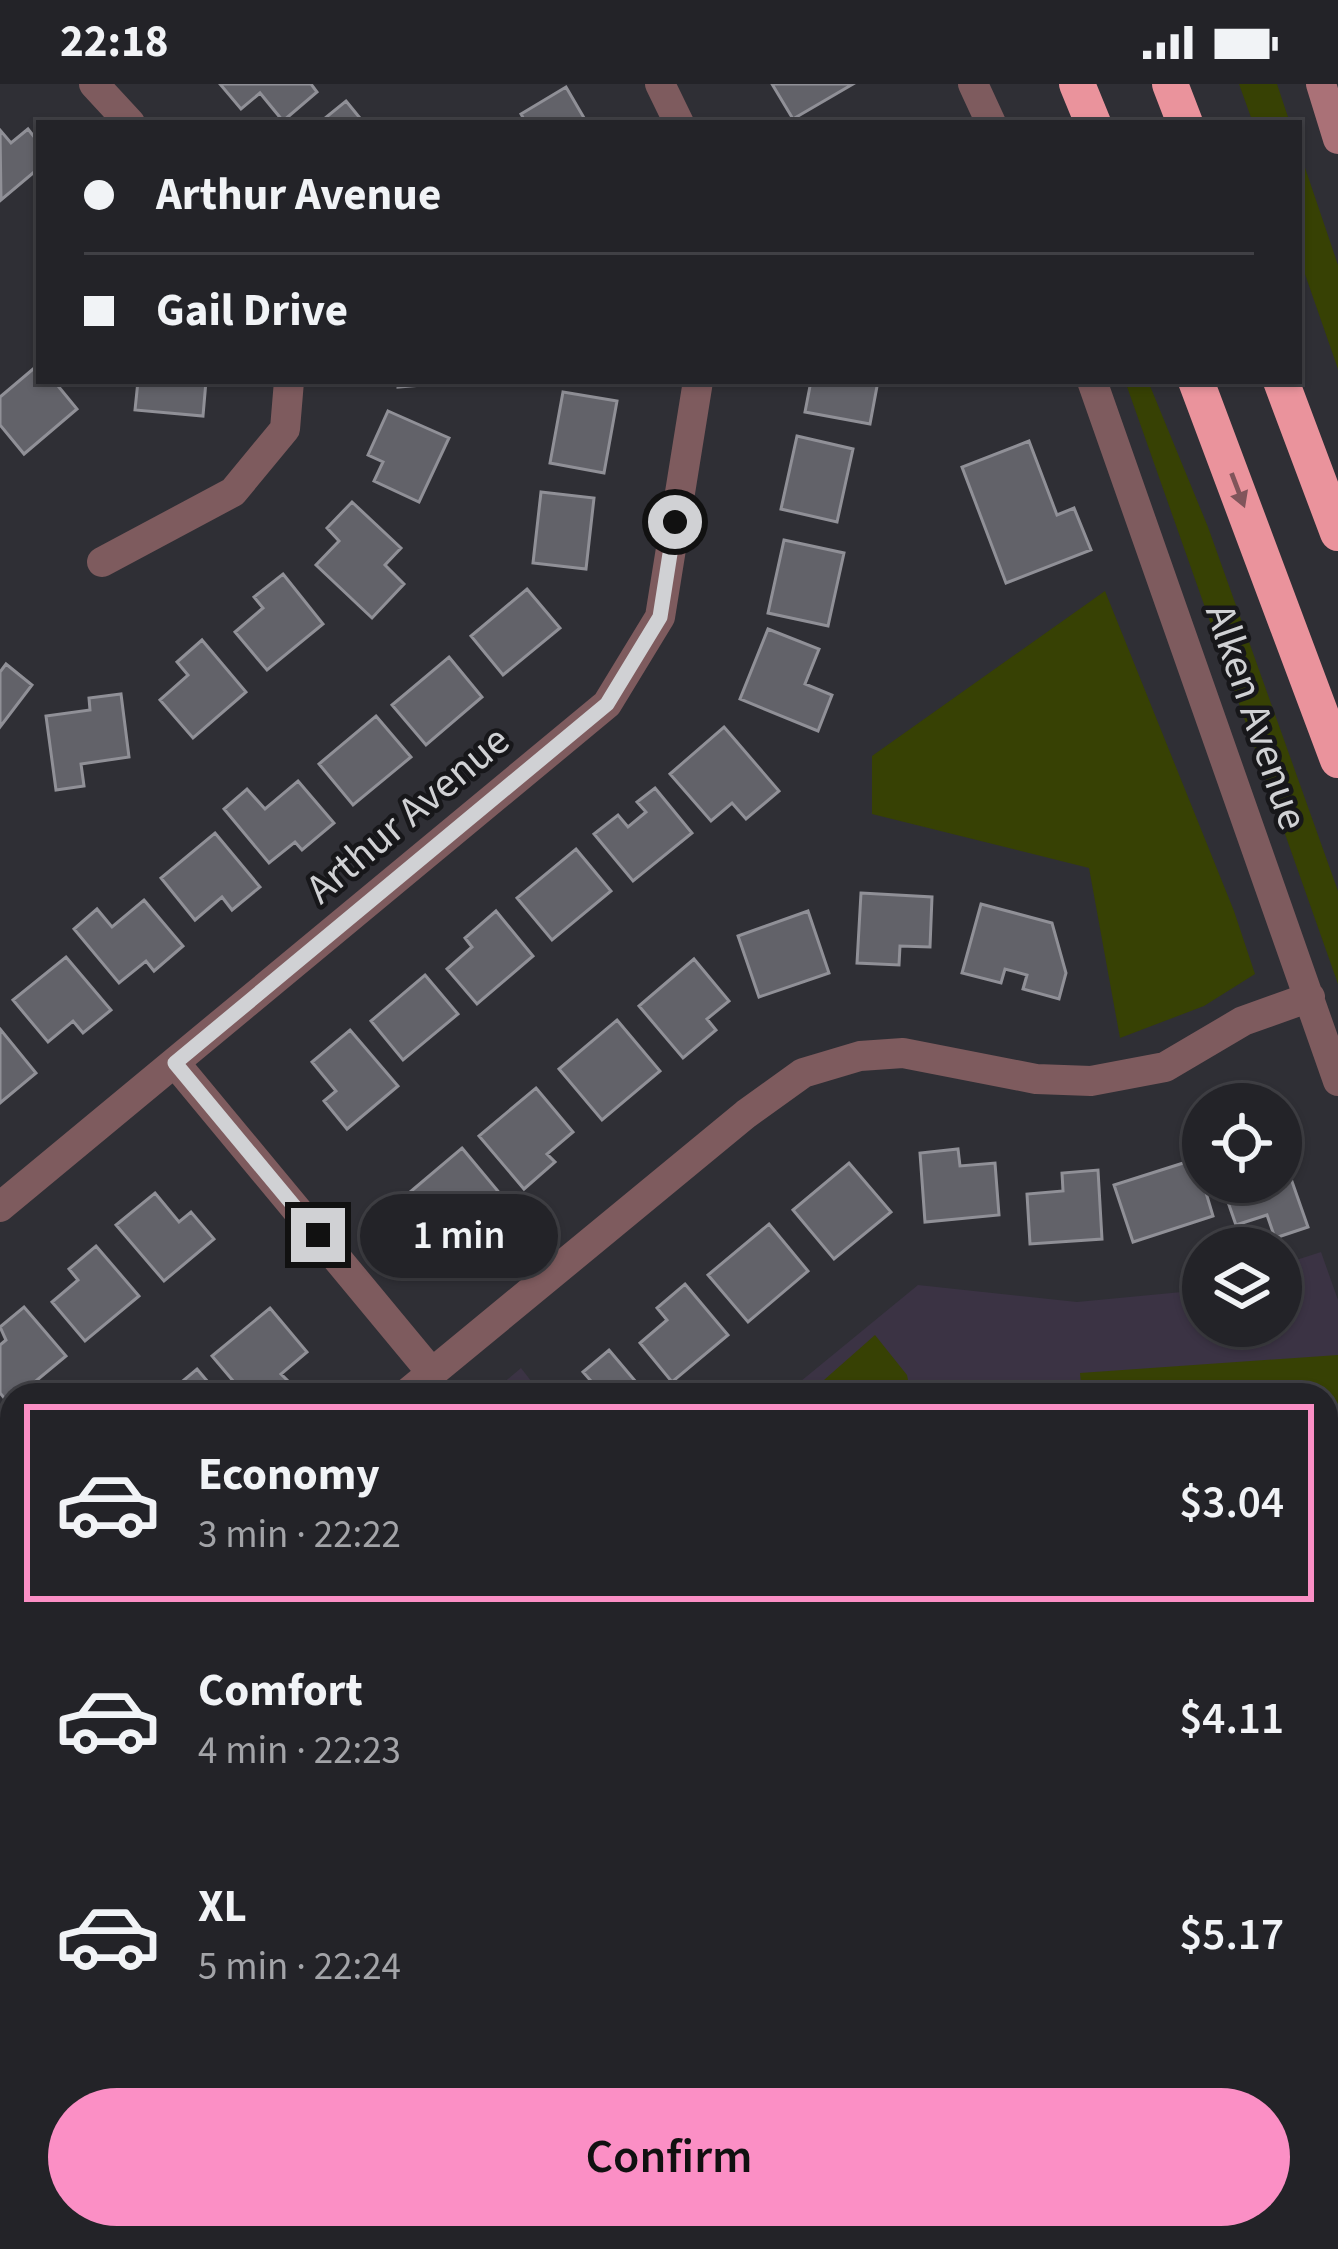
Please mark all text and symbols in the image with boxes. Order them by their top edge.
text: 22:18 [60,10,169,74]
text: Arthur Avenue [156,163,441,227]
text: Gail Drive [156,279,348,343]
one-way arrow [1229,472,1248,508]
route start [648,495,702,549]
street label: Alken Avenue [1189,596,1323,838]
street label: Arthur Avenue [293,712,523,918]
map controls [1182,1083,1302,1347]
button: locate [1182,1083,1302,1203]
callout: 1 min [360,1193,558,1277]
route end [291,1208,345,1262]
text: 1 min [413,1208,505,1264]
button: layers [1182,1227,1302,1347]
text: Economy [198,1443,380,1507]
icon: car [54,1449,162,1557]
text: $3.04 [1179,1471,1284,1535]
text: 3 min · 22:22 [198,1507,401,1563]
text: Comfort [198,1659,363,1723]
icon: car [54,1665,162,1773]
text: $4.11 [1179,1687,1284,1751]
text: 4 min · 22:23 [198,1723,401,1779]
text: XL [198,1875,247,1939]
icon: car [54,1881,162,1989]
text: $5.17 [1179,1903,1284,1967]
text: 5 min · 22:24 [198,1939,401,1995]
button: Confirm [48,2088,1290,2226]

